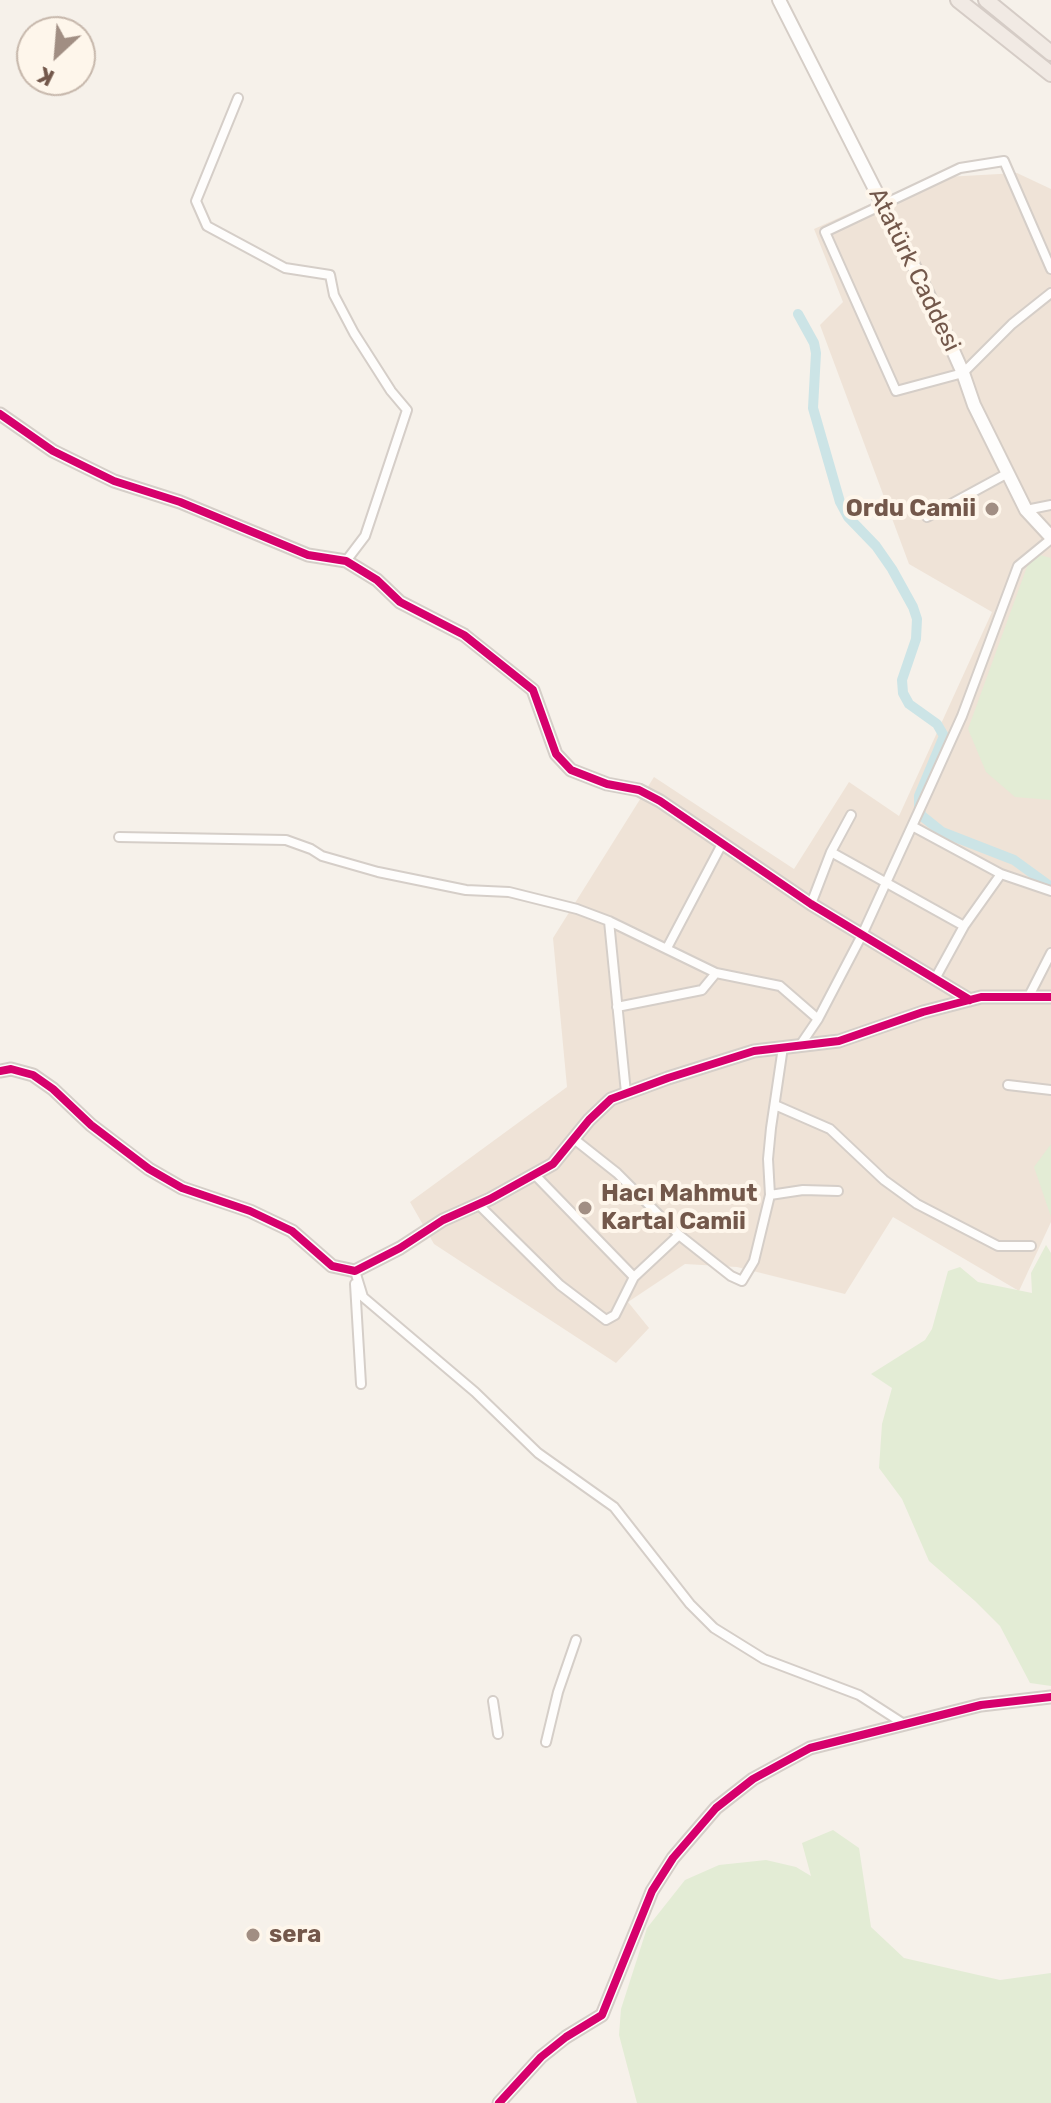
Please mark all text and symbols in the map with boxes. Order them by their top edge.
north arrow [16,16,96,96]
text: K [34,61,59,92]
street label: Atatürk Caddesi [862,183,966,357]
place label: Ordu Camii [846,495,976,523]
marker: Ordu Camii [983,500,1001,518]
place label: Hacı Mahmut Kartal Camii [601,1180,757,1236]
marker: Hacı Mahmut Kartal Camii [576,1199,594,1217]
place label: sera [269,1921,321,1949]
marker: sera [244,1926,262,1944]

